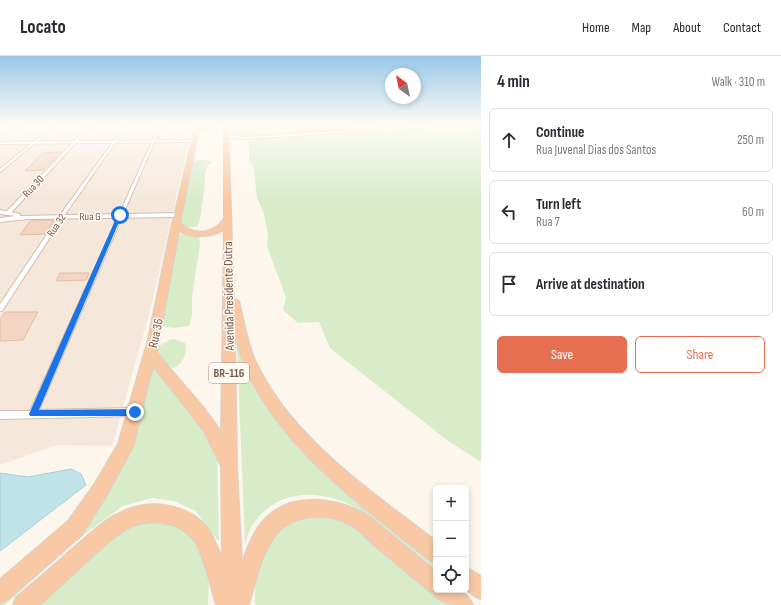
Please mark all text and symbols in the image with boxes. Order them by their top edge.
text: Locato [20,16,66,39]
text: Home [582,19,610,36]
text: Map [632,19,651,36]
text: About [673,19,701,36]
text: Contact [723,19,761,36]
north arrow [385,68,421,104]
text: 4 min [497,72,530,92]
text: Walk · 310 m [712,74,765,90]
text: Continue [536,123,585,142]
icon: ahead [498,129,520,151]
text: 250 m [737,132,764,148]
text: Rua Juvenal Dias dos Santos [536,142,656,158]
street label: Rua 30 [20,173,47,200]
text: Turn left [536,195,581,214]
icon: left [498,201,520,223]
text: 60 m [742,204,764,220]
route start [111,206,129,224]
street label: Rua G [79,210,101,223]
street label: Rua 32 [44,211,69,239]
text: Rua 7 [536,214,560,230]
street label: Avenida Presidente Dutra [220,241,238,352]
icon: arrive [498,273,520,295]
text: Arrive at destination [536,275,645,294]
street label: Rua 36 [145,317,167,349]
button: Save [497,336,627,373]
button: Share [635,336,765,373]
road number: BR-116 [209,363,249,383]
route end [126,403,144,421]
map controls [433,485,469,593]
button: + [433,485,469,521]
button: − [433,521,469,557]
button: locate [433,557,469,593]

